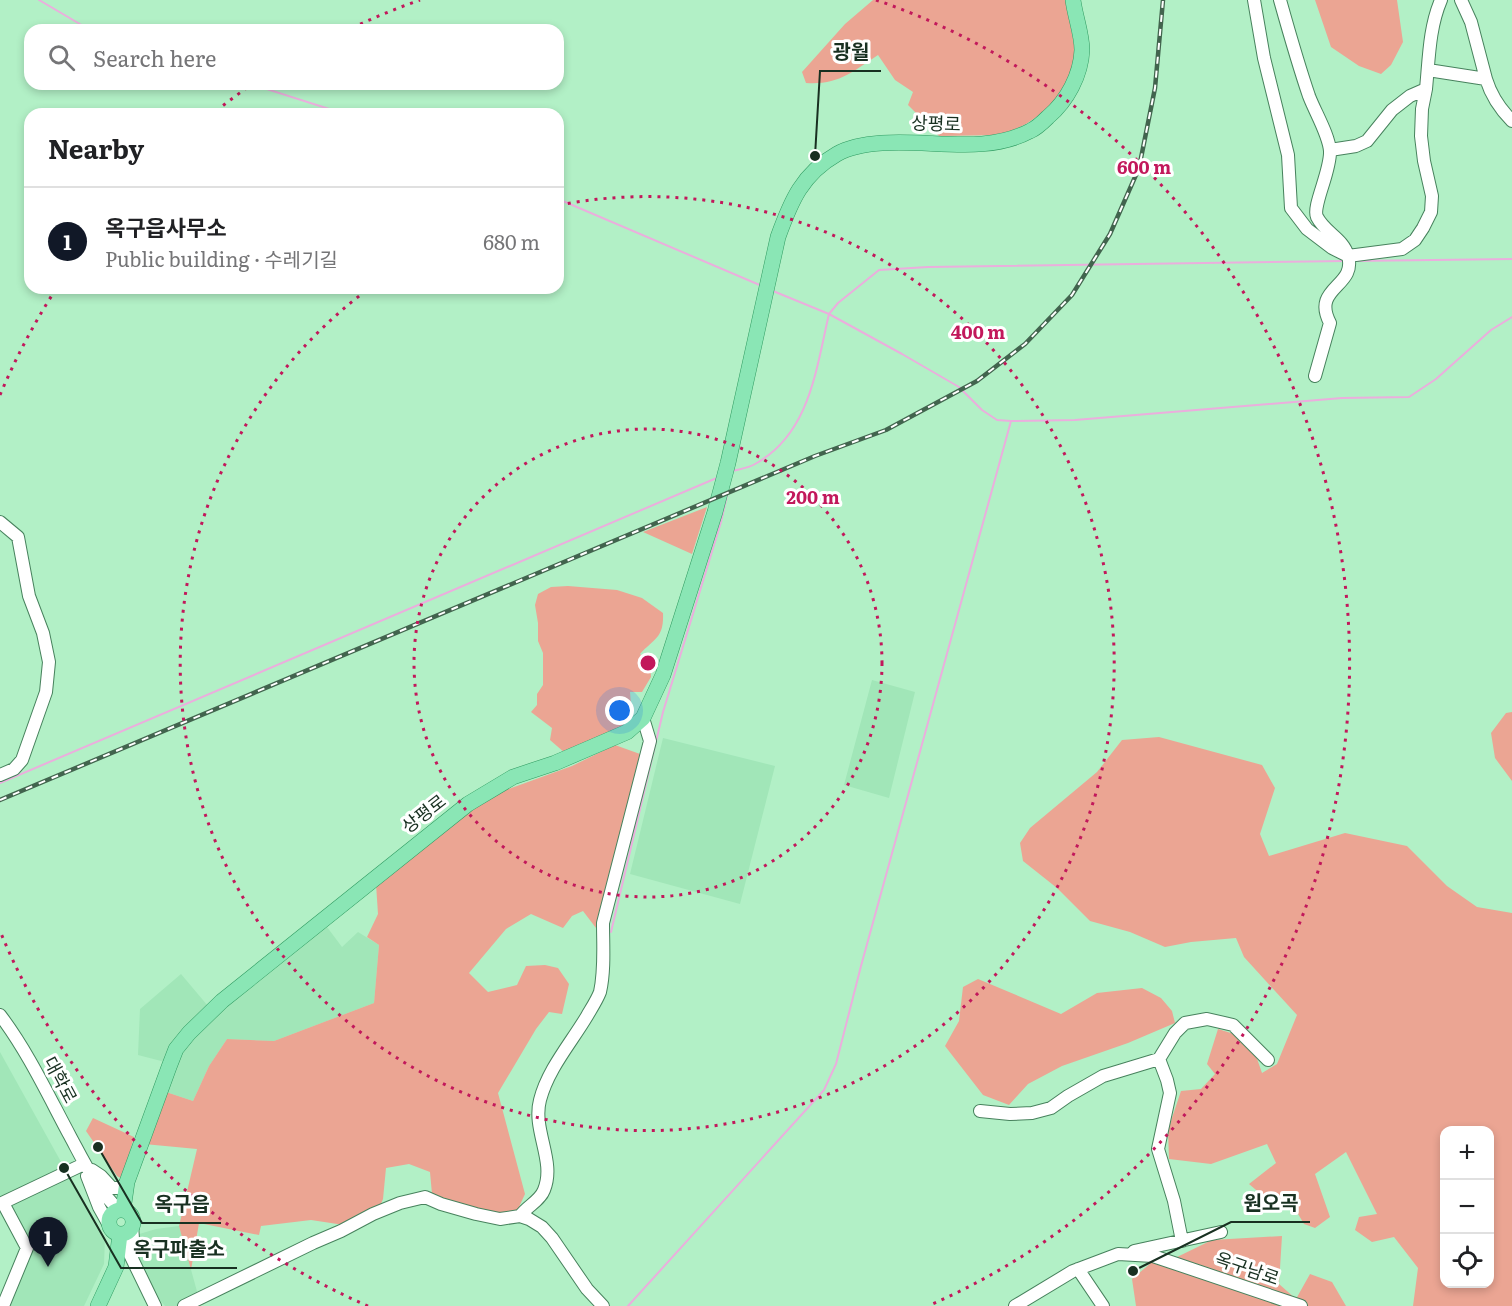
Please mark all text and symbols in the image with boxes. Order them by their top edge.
search box [24,24,564,90]
callout: 광월 [820,33,881,71]
text: 광월 [833,35,869,65]
icon: search [45,41,78,74]
text: Search here [93,41,216,74]
street label: 상평로 [911,108,961,137]
text: Nearby [48,128,144,167]
text: 600 m [1117,153,1171,180]
text: 옥구읍사무소 [105,210,226,243]
text: 1 [63,226,72,256]
text: 680 m [483,226,540,256]
text: Public building · 수레기길 [105,243,338,273]
text: 400 m [951,318,1005,345]
text: 200 m [786,483,840,510]
centre of rings [638,653,658,673]
your location [605,696,634,725]
street label: 상평로 [395,787,451,839]
street label: 대학로 [38,1051,85,1108]
map controls [1440,1126,1494,1288]
button: + [1440,1126,1494,1180]
button: − [1440,1180,1494,1234]
callout: 원오곡 [1231,1184,1310,1222]
callout: 옥구읍 [142,1185,221,1223]
text: 원오곡 [1243,1186,1299,1216]
text: 옥구읍 [154,1187,210,1217]
pin: 1 [28,1218,68,1267]
callout: 옥구파출소 [121,1230,237,1268]
text: 옥구파출소 [133,1232,225,1262]
button: locate [1440,1234,1494,1288]
street label: 옥구남로 [1212,1244,1283,1291]

